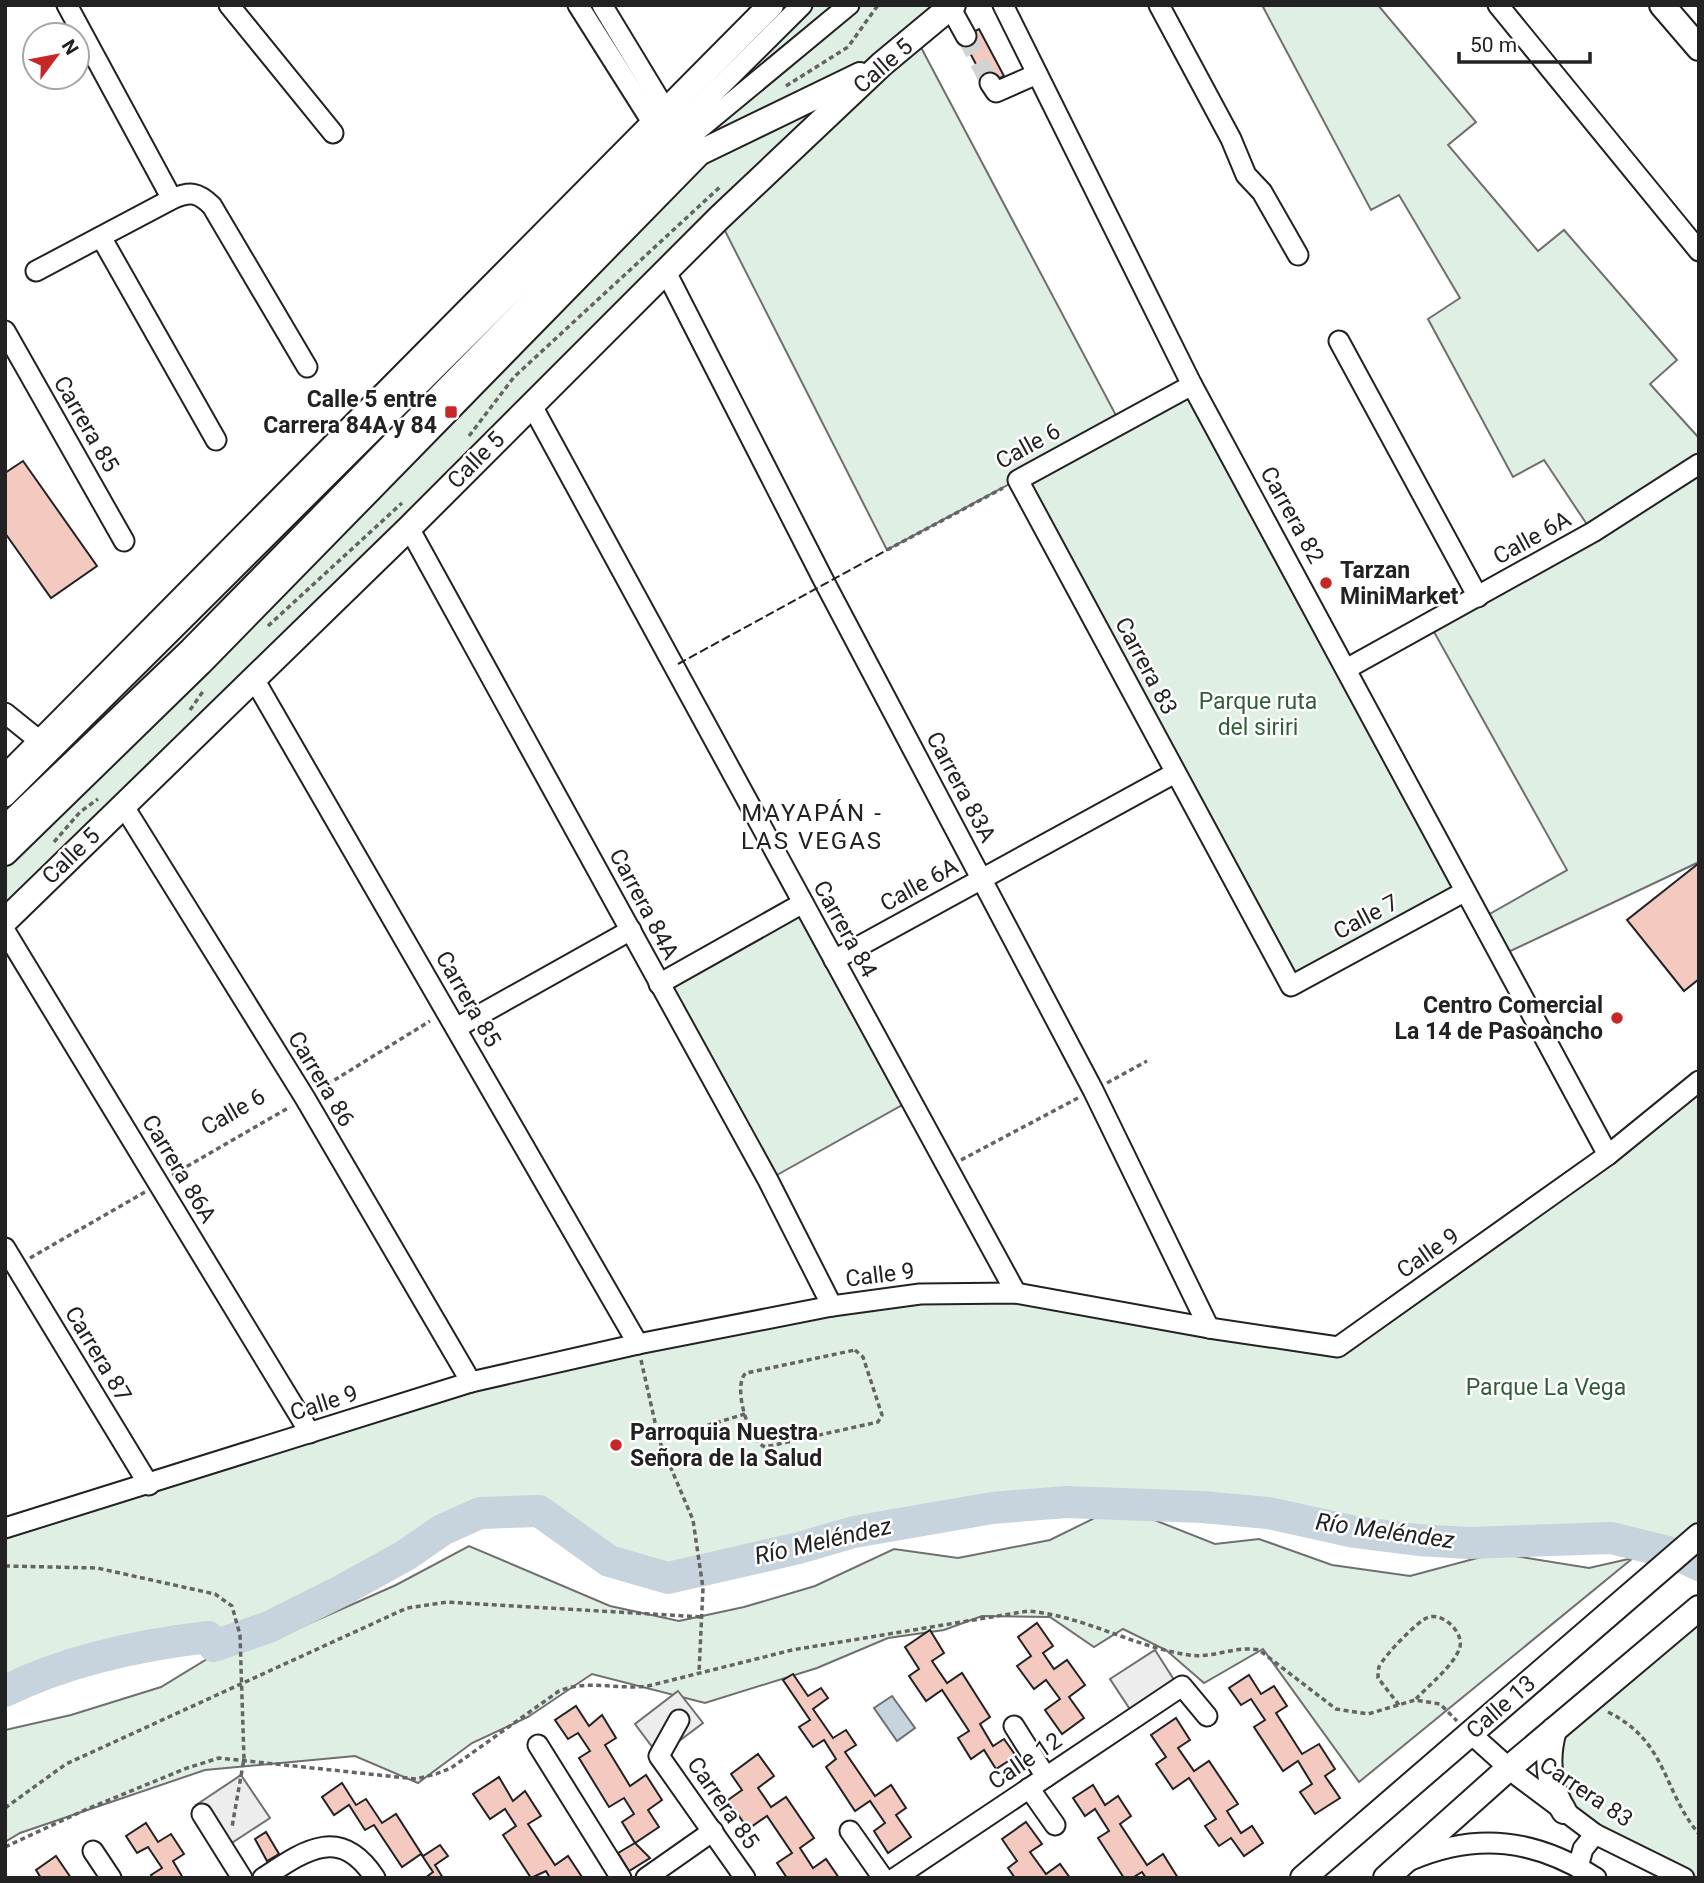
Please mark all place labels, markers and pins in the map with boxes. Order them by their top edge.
place label: Calle 5 entre Carrera 84A y 84 [263,386,437,439]
marker: Calle 5 entre Carrera 84A y 84 [443,404,459,420]
place label: Tarzan MiniMarket [1340,557,1459,610]
marker: Tarzan MiniMarket [1318,575,1334,591]
place label: Centro Comercial La 14 de Pasoancho [1394,992,1603,1045]
marker: Centro Comercial La 14 de Pasoancho [1609,1010,1625,1026]
place label: Parroquia Nuestra Señora de la Salud [630,1419,822,1472]
marker: Parroquia Nuestra Señora de la Salud [608,1437,624,1453]

